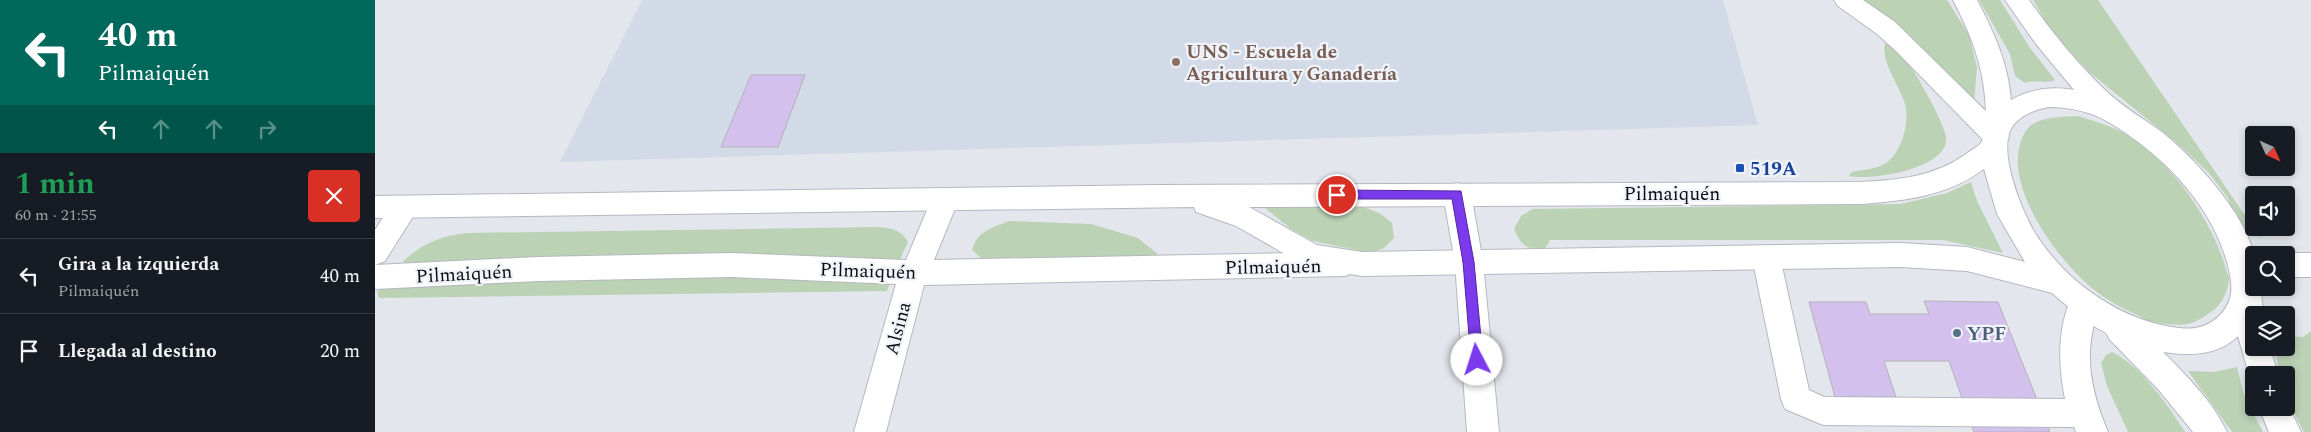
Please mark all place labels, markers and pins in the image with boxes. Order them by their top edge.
place label: UNS - Escuela de Agricultura y Ganadería [1186,38,1397,89]
marker: UNS - Escuela de Agricultura y Ganadería [1170,56,1182,68]
place label: 519A [1750,155,1797,184]
marker: 519A [1734,162,1746,174]
pin [1316,174,1358,216]
place label: YPF [1967,320,2006,349]
marker: YPF [1951,327,1963,339]

